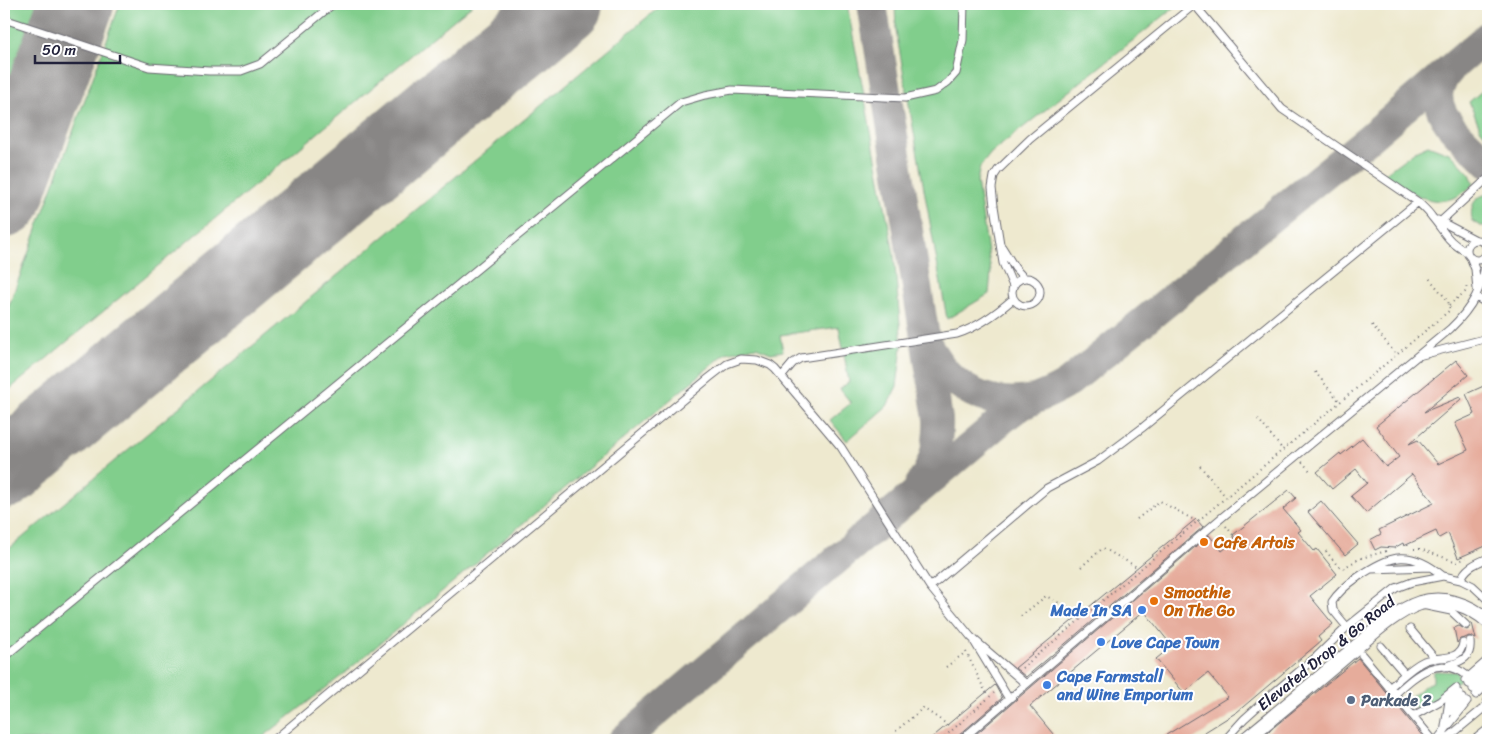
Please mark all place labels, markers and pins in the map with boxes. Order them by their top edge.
place label: Cafe Artois [1213,528,1295,557]
marker: Cafe Artois [1198,536,1210,548]
place label: Smoothie On The Go [1163,578,1236,625]
marker: Smoothie On The Go [1148,595,1160,607]
place label: Made In SA [1050,596,1132,625]
marker: Made In SA [1136,604,1148,616]
place label: Love Cape Town [1111,628,1220,657]
marker: Love Cape Town [1095,636,1107,648]
place label: Cape Farmstall and Wine Emporium [1056,662,1194,709]
marker: Cape Farmstall and Wine Emporium [1041,679,1053,691]
place label: Parkade 2 [1361,686,1432,715]
marker: Parkade 2 [1345,694,1357,706]

